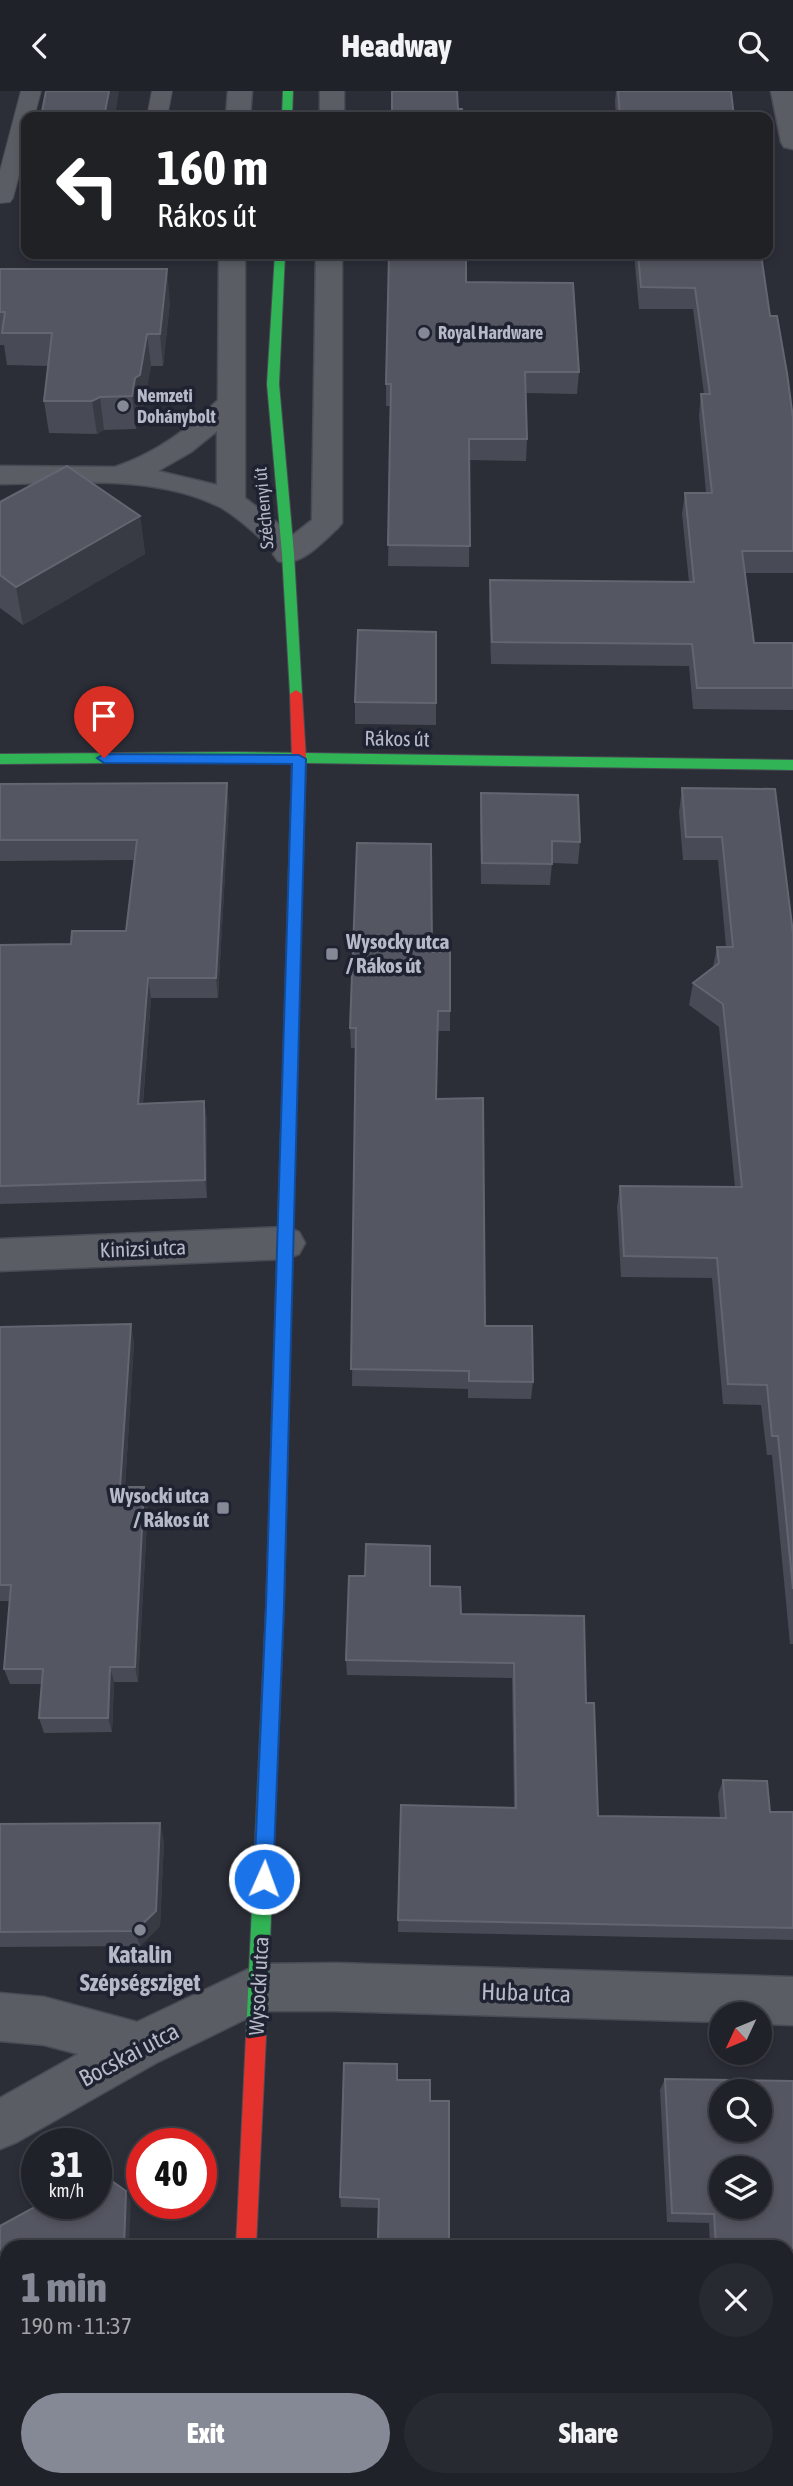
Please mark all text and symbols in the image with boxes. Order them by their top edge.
icon: back [21,27,59,65]
text: Headway [341,27,452,64]
icon: search [734,27,772,65]
text: 160 m [157,139,268,195]
icon: left [42,140,133,231]
text: Rákos út [157,197,257,234]
place label: Royal Hardware [438,322,543,343]
marker: Royal Hardware [416,325,432,341]
place label: Nemzeti Dohánybolt [137,385,217,427]
marker: Nemzeti Dohánybolt [115,398,131,414]
street label: Széchenyi út [249,466,278,550]
pin [74,686,134,758]
icon: arrive [85,697,123,735]
street label: Rákos út [364,725,430,751]
place label: Wysocky utca / Rákos út [345,929,449,977]
marker: Wysocky utca / Rákos út [324,946,340,962]
street label: Kinizsi utca [99,1235,187,1261]
place label: Wysocki utca / Rákos út [109,1483,209,1531]
marker: Wysocki utca / Rákos út [215,1500,231,1516]
position arrow [227,1842,301,1916]
marker: Katalin Szépségsziget [132,1922,148,1938]
street label: Wysocki utca [243,1936,273,2036]
place label: Katalin Szépségsziget [80,1941,200,1996]
street label: Huba utca [481,1977,571,2008]
north arrow [709,2002,772,2065]
map controls [709,2002,772,2219]
street label: Bocskai utca [74,2017,183,2092]
button: search [709,2079,772,2142]
speed limit sign: 40 [126,2128,217,2219]
text: 31 [50,2144,83,2184]
button: layers [709,2156,772,2219]
text: km/h [49,2180,84,2201]
text: 1 min [21,2263,107,2311]
button: close [699,2263,773,2337]
text: 190 m · 11:37 [21,2313,132,2339]
button: Exit [21,2393,390,2473]
button: Share [404,2393,773,2473]

